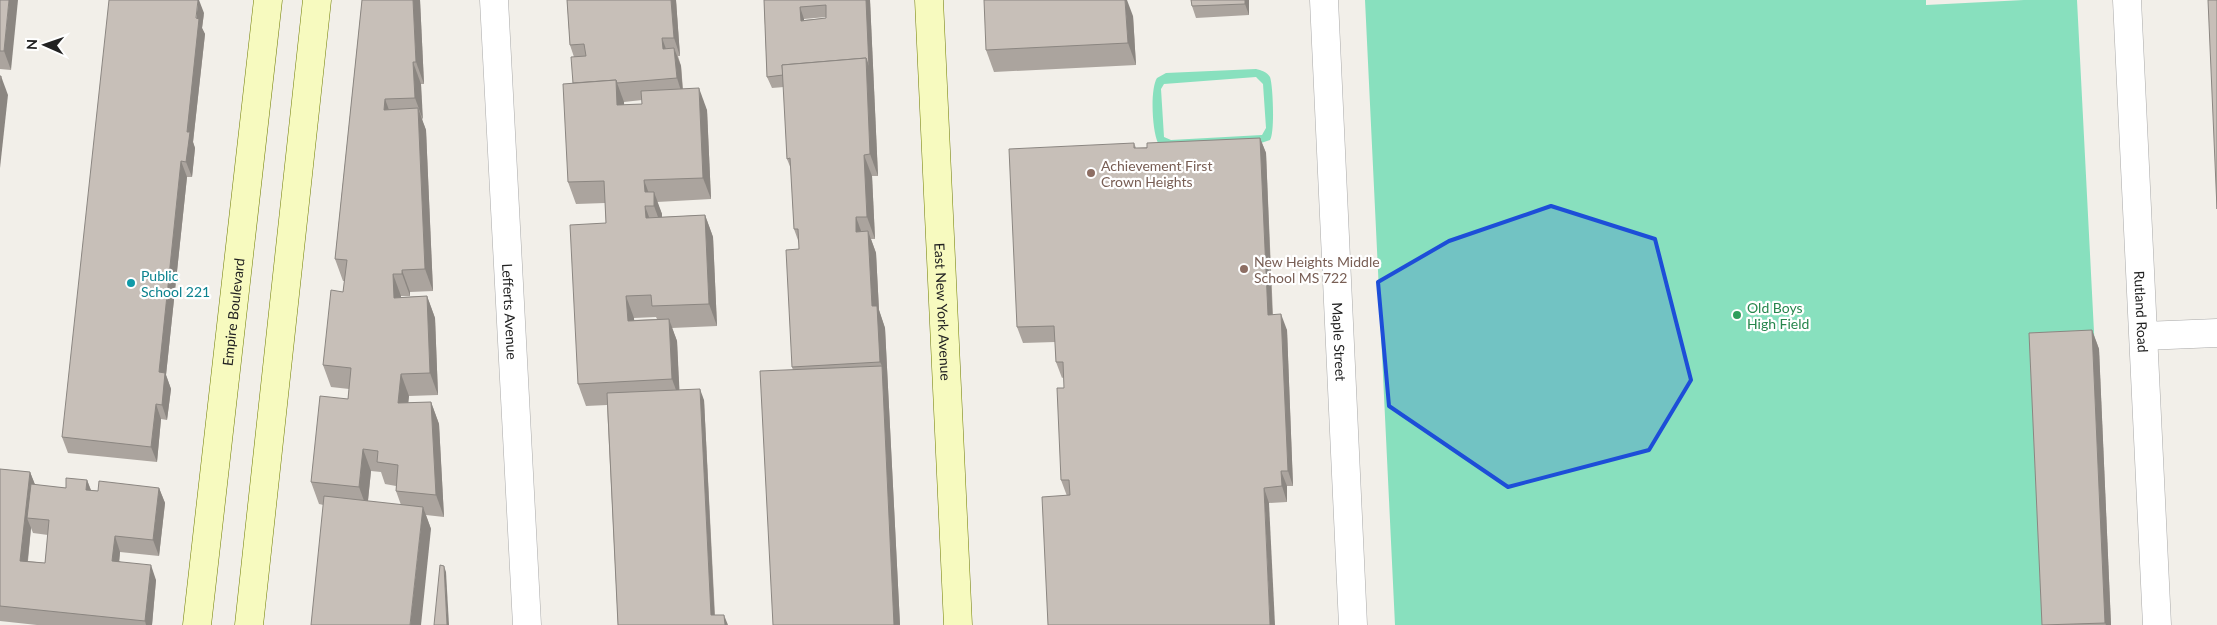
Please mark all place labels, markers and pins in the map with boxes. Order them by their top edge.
place label: Achievement First Crown Heights [1101,157,1212,190]
marker: Achievement First Crown Heights [1085,167,1097,179]
place label: New Heights Middle School MS 722 [1254,253,1380,286]
marker: New Heights Middle School MS 722 [1238,263,1250,275]
place label: Public School 221 [141,267,210,300]
marker: Public School 221 [125,277,137,289]
place label: Old Boys High Field [1747,299,1809,332]
marker: Old Boys High Field [1731,309,1743,321]

